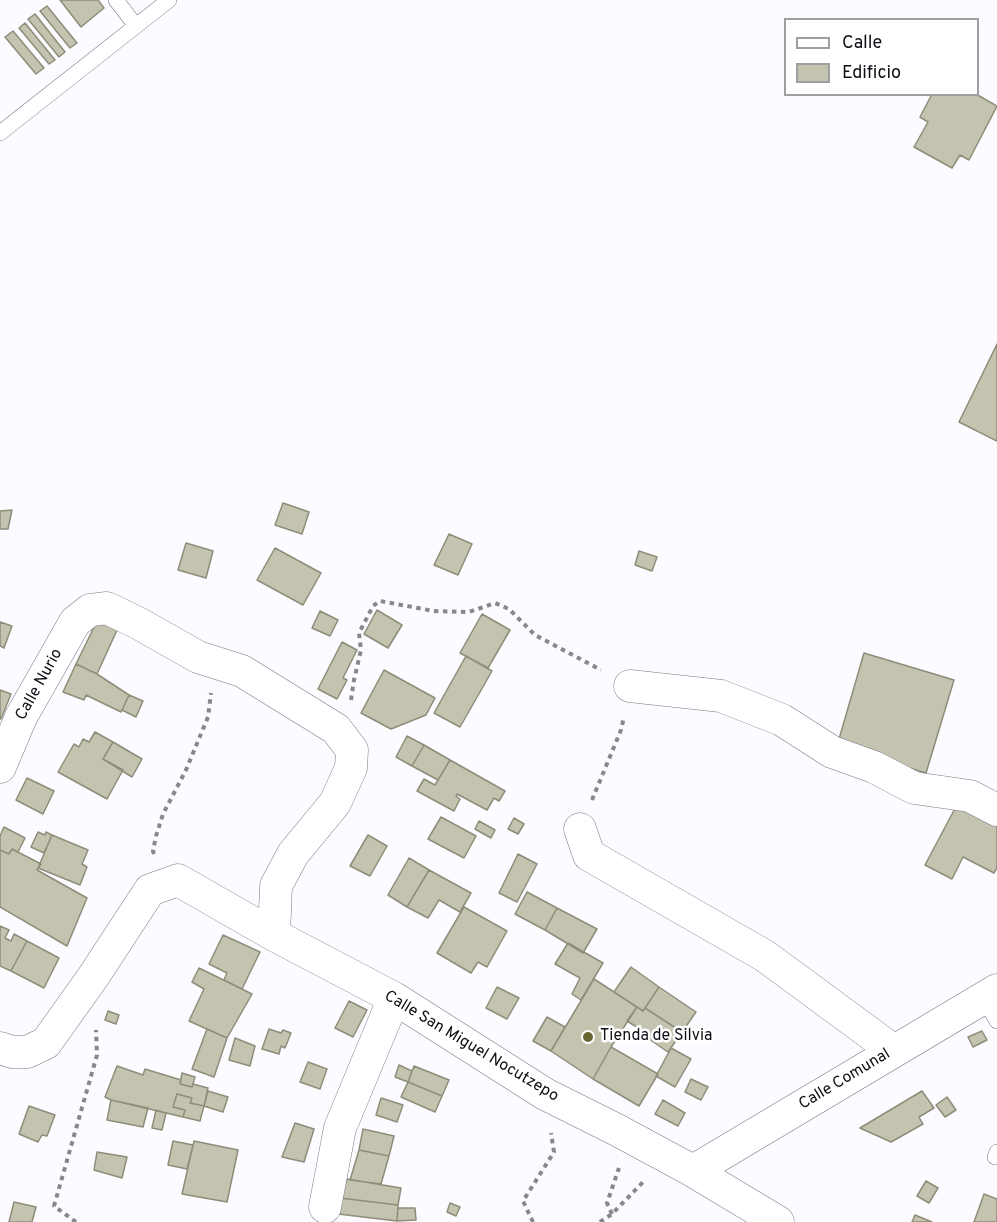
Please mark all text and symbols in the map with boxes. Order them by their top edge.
legend [784,18,979,96]
text: Calle [842,32,882,55]
text: Edificio [842,62,901,85]
street label: Calle Nurio [12,646,68,724]
street label: Calle San Miguel Nocutzepo [380,987,562,1107]
place label: Tienda de Silvia [600,1027,712,1047]
marker: Tienda de Silvia [581,1030,595,1044]
street label: Calle Comunal [796,1045,894,1115]

